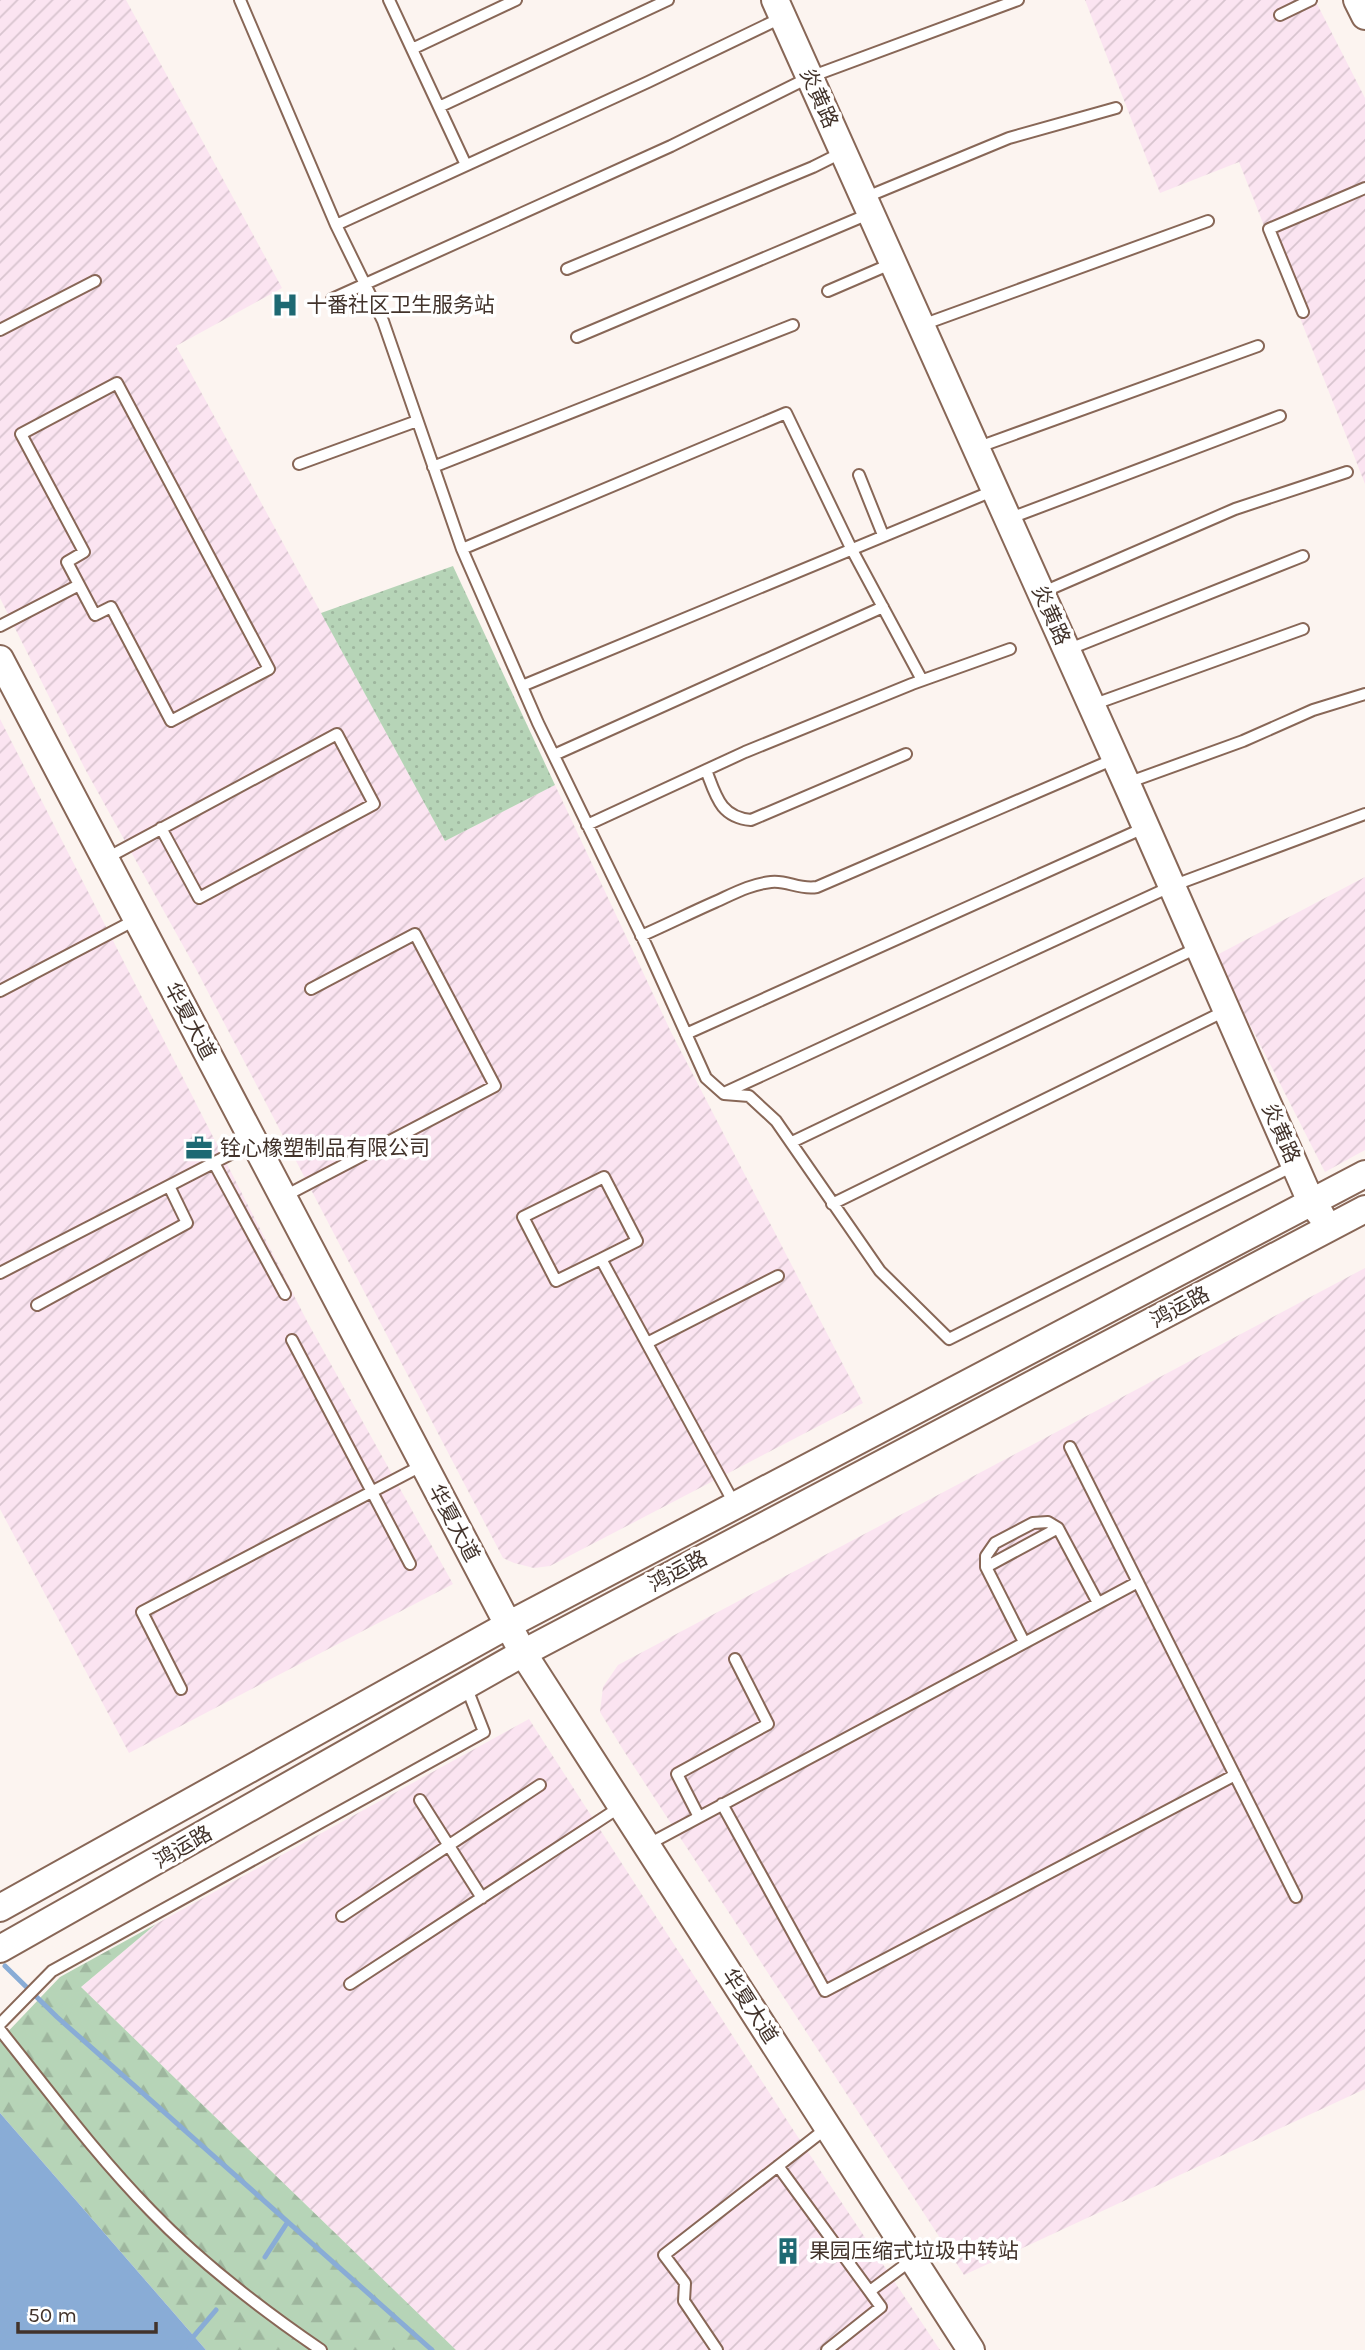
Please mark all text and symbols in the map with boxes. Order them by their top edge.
street label: 炎黄路 [795,64,843,132]
hospital icon: 十番社区卫生服务站 [270,290,300,320]
place label: 十番社区卫生服务站 [306,293,495,317]
street label: 炎黄路 [1027,581,1075,649]
street label: 华夏大道 [160,978,220,1064]
street label: 炎黄路 [1257,1099,1305,1167]
office icon: 铨心橡塑制品有限公司 [184,1133,214,1163]
place label: 铨心橡塑制品有限公司 [220,1136,430,1160]
street label: 鸿运路 [1147,1282,1213,1332]
street label: 华夏大道 [424,1480,484,1566]
street label: 鸿运路 [645,1546,711,1596]
street label: 鸿运路 [150,1821,216,1873]
street label: 华夏大道 [717,1964,783,2048]
building icon: 果园压缩式垃圾中转站 [773,2236,803,2266]
place label: 果园压缩式垃圾中转站 [809,2239,1019,2263]
scale bar [18,2290,156,2334]
text: 50 m [28,2303,77,2327]

